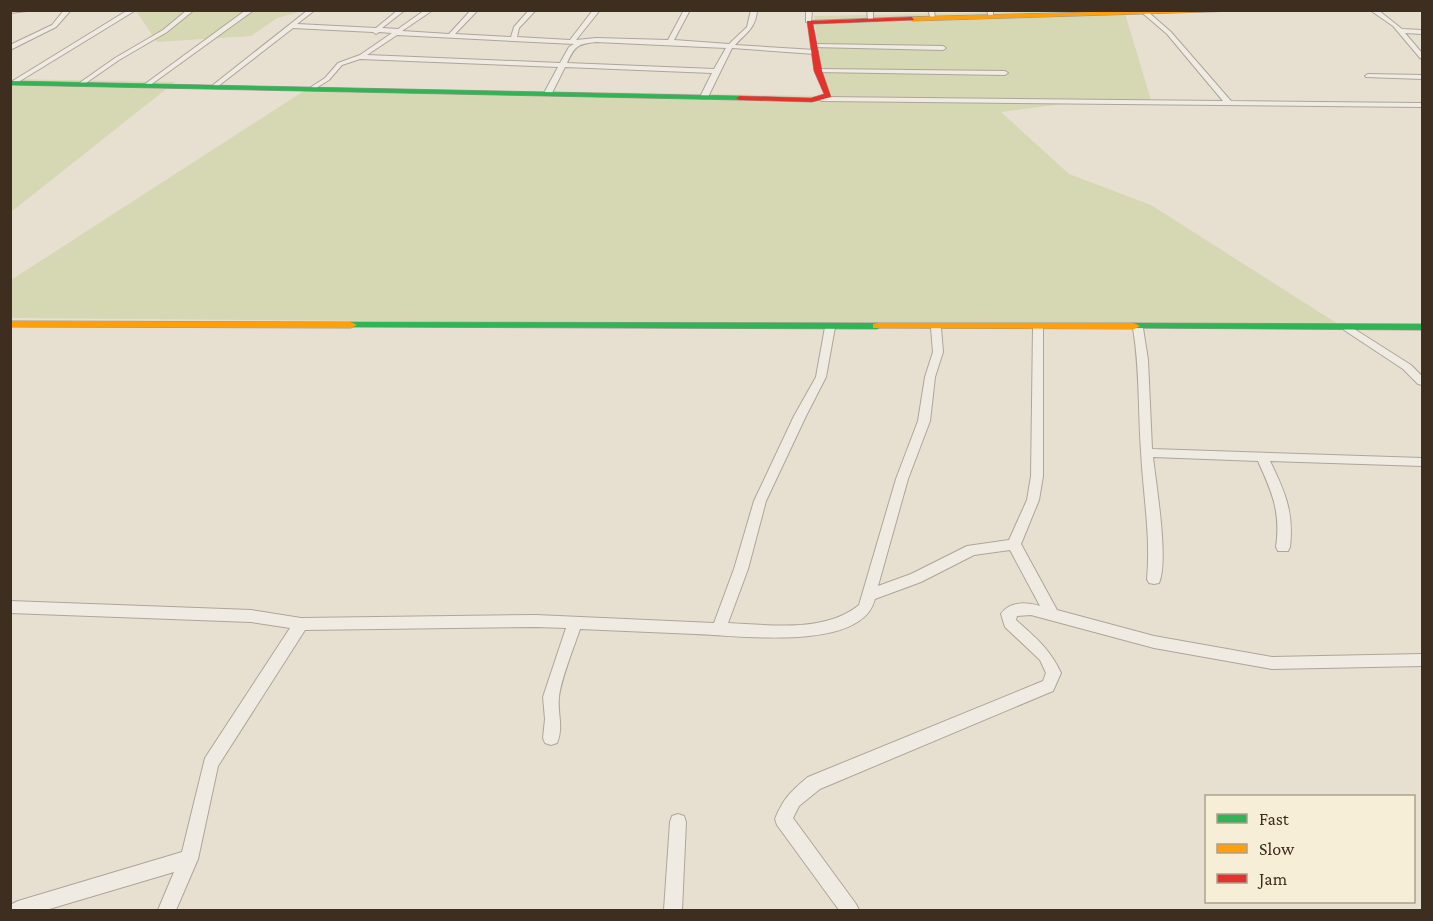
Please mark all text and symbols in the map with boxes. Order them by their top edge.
legend [1205,795,1415,903]
text: Fast [1259,809,1290,829]
text: Slow [1259,839,1295,859]
text: Jam [1257,869,1288,889]

